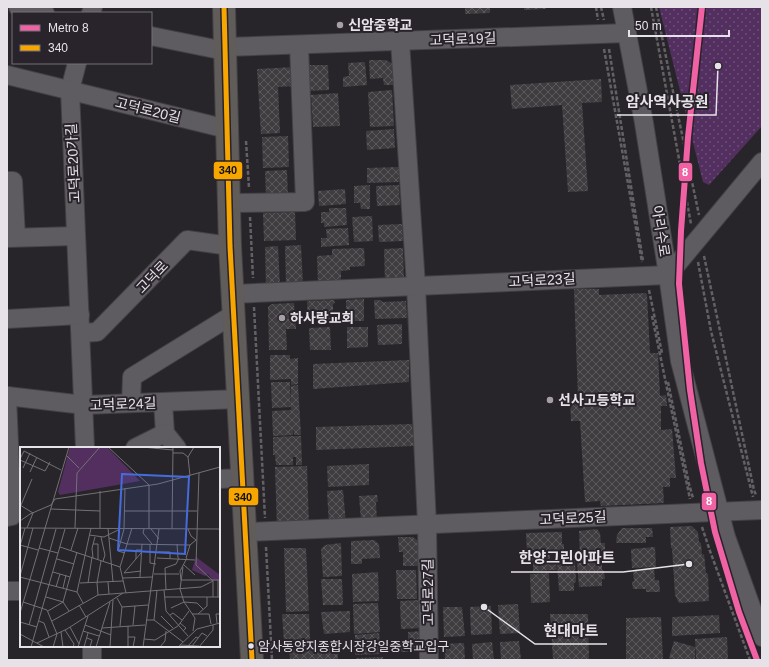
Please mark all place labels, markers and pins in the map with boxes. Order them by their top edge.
place label: 신암중학교 [348,17,413,33]
marker: 신암중학교 [335,20,345,30]
callout: 암사역사공원 [617,88,716,115]
place label: 하사랑교회 [290,310,354,326]
marker: 하사랑교회 [277,313,287,323]
place label: 선사고등학교 [558,392,635,408]
marker: 선사고등학교 [545,395,555,405]
callout: 한양그린아파트 [511,545,623,572]
callout: 현대마트 [535,617,607,644]
place label: 암사동양지종합시장강일중학교입구 [258,639,449,654]
marker: 암사동양지종합시장강일중학교입구 [246,641,256,651]

